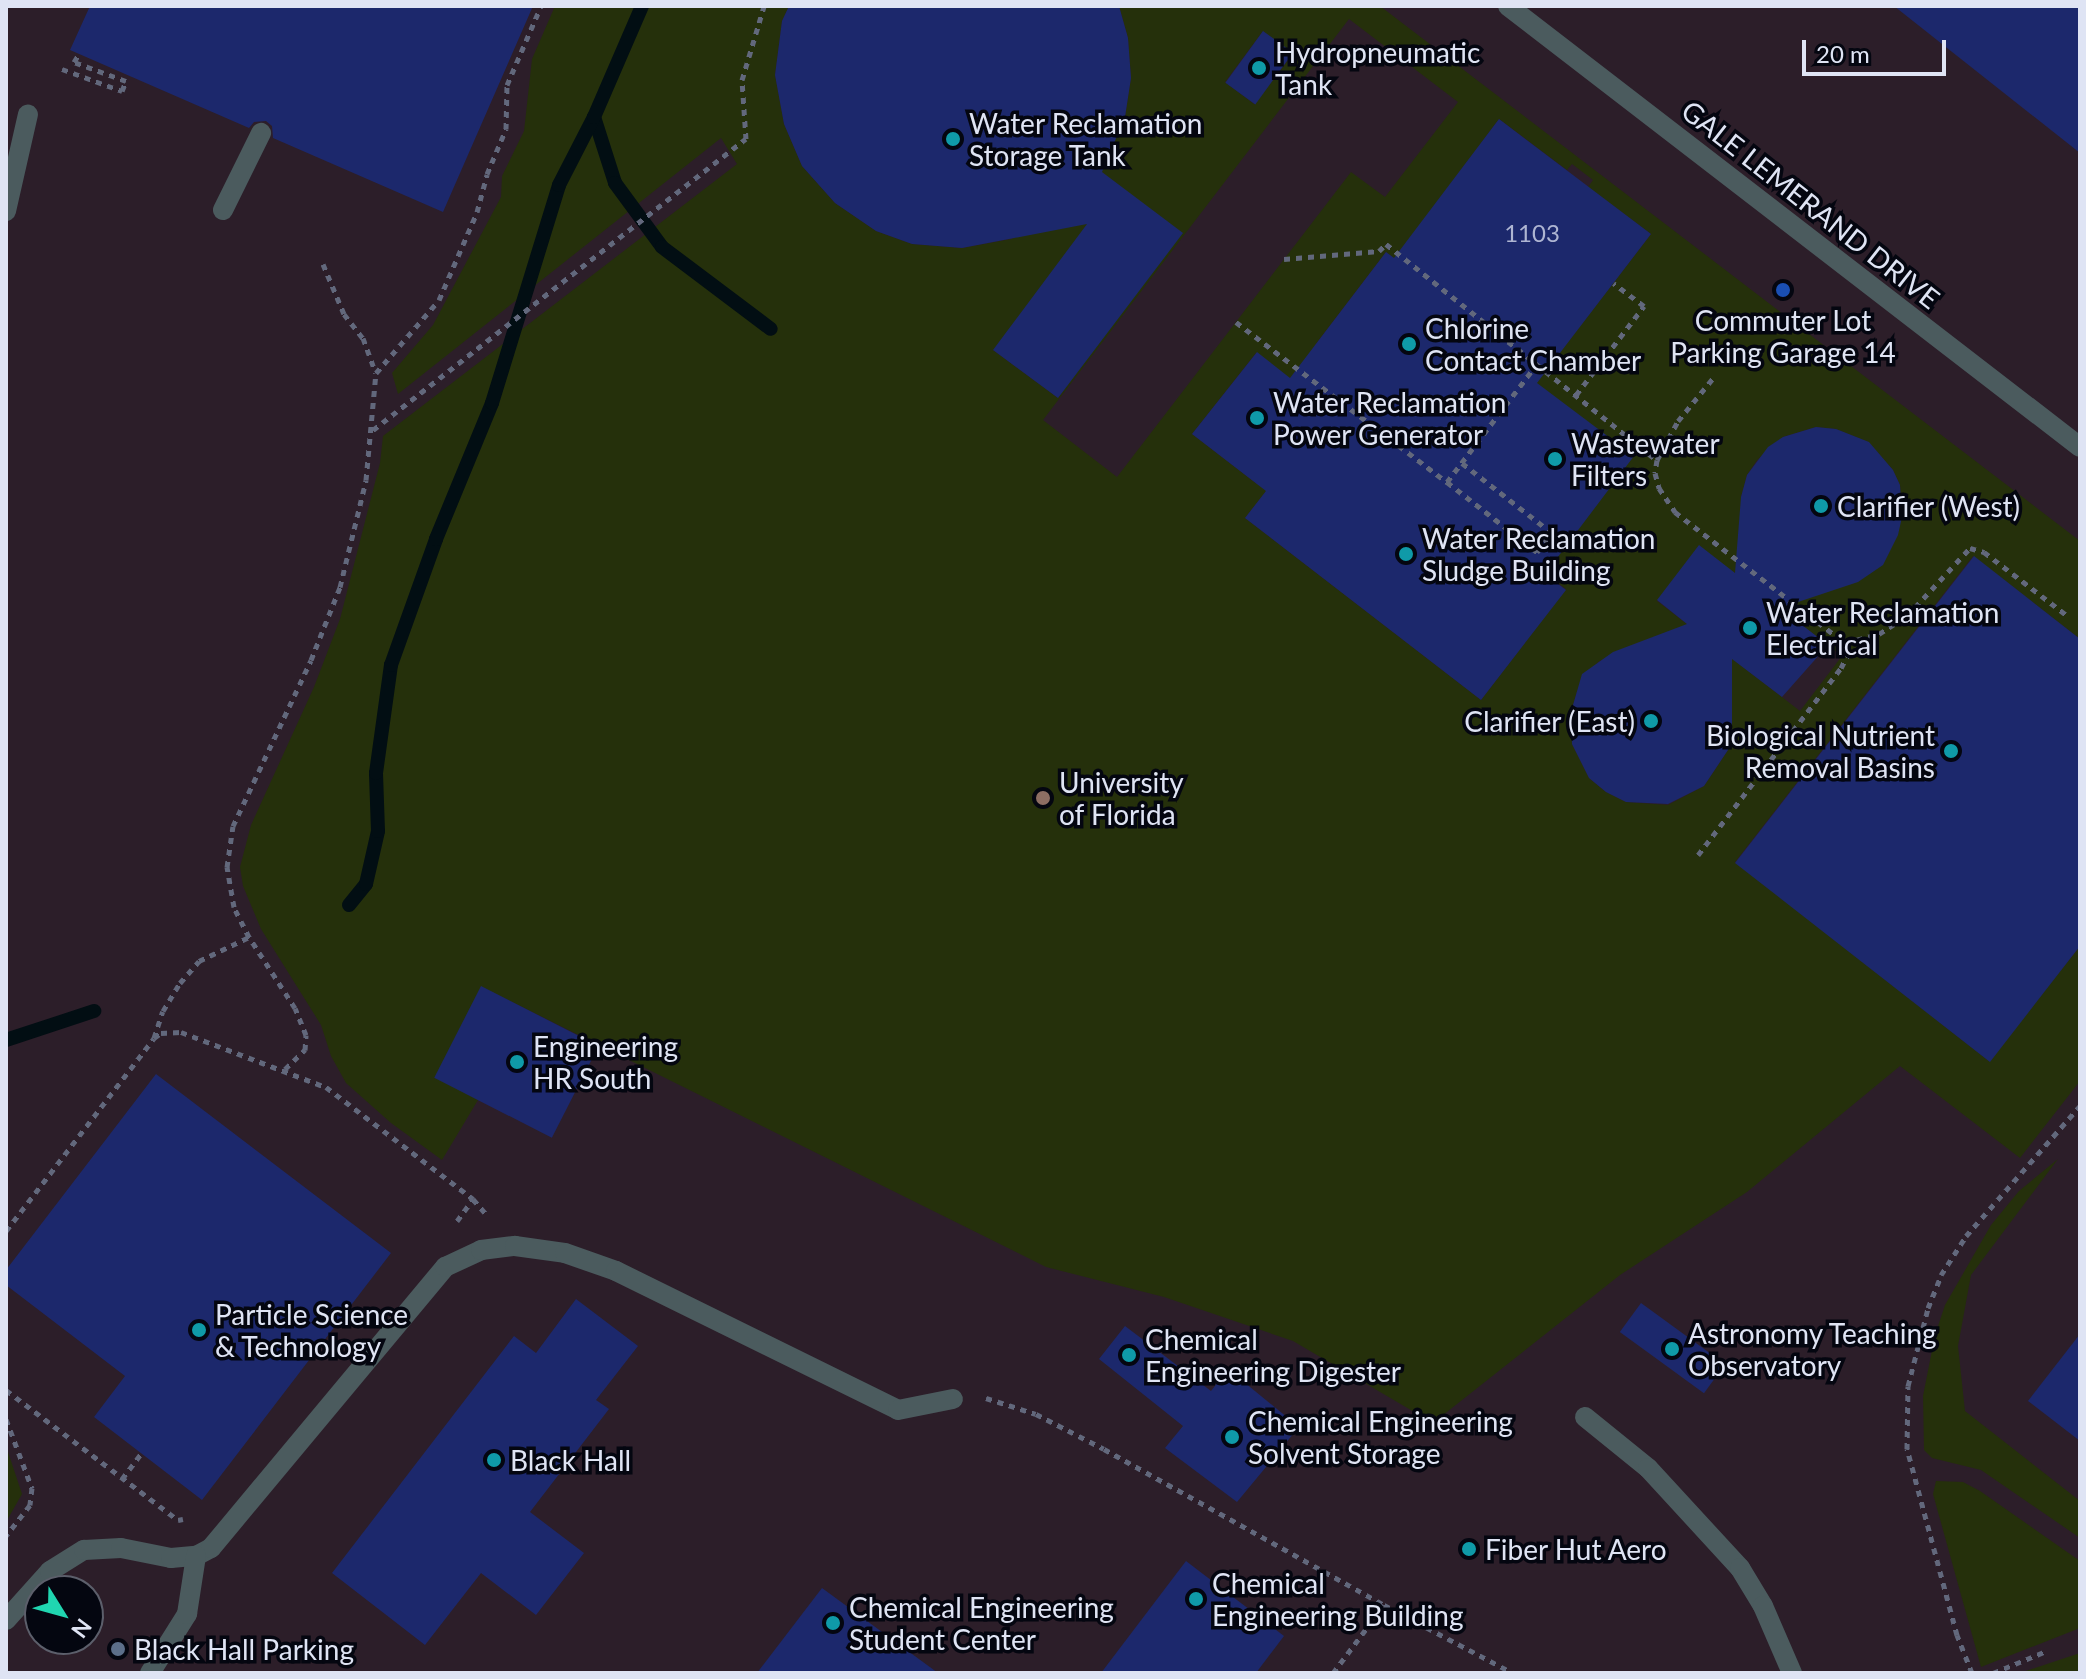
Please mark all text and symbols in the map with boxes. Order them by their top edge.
scale bar [1806,24,1950,74]
place label: Hydropneumatic Tank [1275,35,1480,101]
text: 20 m [1816,39,1870,68]
marker: Hydropneumatic Tank [1250,59,1268,77]
street label: GALE LEMERAND DRIVE [1675,93,1947,315]
place label: Water Reclamation Storage Tank [969,106,1203,172]
marker: Water Reclamation Storage Tank [944,130,962,148]
house number: 1103 [1504,219,1560,247]
marker: Commuter Lot Parking Garage 14 [1774,281,1792,299]
place label: Commuter Lot Parking Garage 14 [1670,303,1896,369]
place label: Chlorine Contact Chamber [1425,311,1641,377]
marker: Chlorine Contact Chamber [1400,335,1418,353]
place label: Water Reclamation Power Generator [1273,385,1507,451]
marker: Water Reclamation Power Generator [1248,409,1266,427]
place label: Wastewater Filters [1571,426,1720,492]
marker: Wastewater Filters [1546,450,1564,468]
place label: Clarifier (West) [1837,489,2021,523]
marker: Clarifier (West) [1812,497,1830,515]
place label: Water Reclamation Sludge Building [1422,521,1656,587]
marker: Water Reclamation Sludge Building [1397,545,1415,563]
place label: Water Reclamation Electrical [1766,595,2000,661]
marker: Water Reclamation Electrical [1741,619,1759,637]
place label: Clarifier (East) [1464,704,1635,738]
marker: Clarifier (East) [1642,712,1660,730]
place label: Biological Nutrient Removal Basins [1706,718,1935,784]
marker: Biological Nutrient Removal Basins [1942,742,1960,760]
place label: University of Florida [1059,765,1184,831]
marker: University of Florida [1034,789,1052,807]
place label: Engineering HR South [533,1029,678,1095]
marker: Engineering HR South [508,1053,526,1071]
place label: Particle Science & Technology [215,1297,408,1363]
place label: Astronomy Teaching Observatory [1688,1316,1938,1382]
marker: Particle Science & Technology [190,1321,208,1339]
place label: Chemical Engineering Digester [1145,1322,1401,1388]
marker: Astronomy Teaching Observatory [1663,1340,1681,1358]
marker: Chemical Engineering Digester [1120,1346,1138,1364]
place label: Chemical Engineering Solvent Storage [1248,1404,1513,1470]
marker: Chemical Engineering Solvent Storage [1223,1428,1241,1446]
place label: Black Hall [510,1443,631,1477]
marker: Black Hall [485,1451,503,1469]
place label: Fiber Hut Aero [1485,1532,1668,1566]
marker: Fiber Hut Aero [1460,1540,1478,1558]
place label: Chemical Engineering Building [1212,1566,1463,1632]
north arrow [24,1575,104,1655]
place label: Chemical Engineering Student Center [849,1590,1114,1656]
marker: Chemical Engineering Building [1187,1590,1205,1608]
text: N [66,1614,98,1643]
marker: Chemical Engineering Student Center [824,1614,842,1632]
place label: Black Hall Parking [134,1632,354,1666]
marker: Black Hall Parking [109,1640,127,1658]

